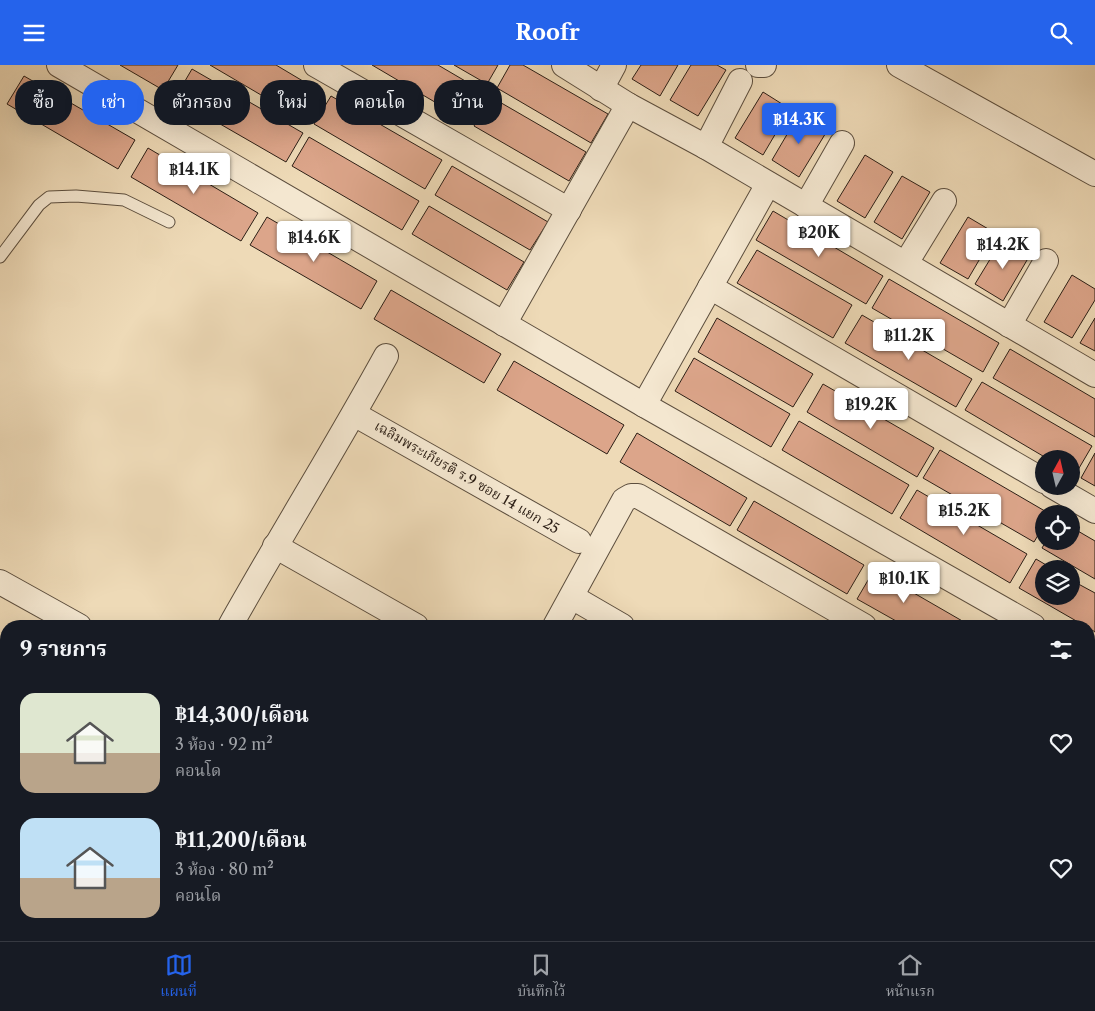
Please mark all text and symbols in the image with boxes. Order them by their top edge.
icon: menu [20,19,48,47]
text: Roofr [515,19,580,46]
icon: search [1047,19,1075,47]
chip: ซื้อ [15,80,72,125]
chip: เช่า [82,80,144,125]
chip: ตัวกรอง [154,80,250,125]
chip: ใหม่ [260,80,326,125]
chip: คอนโด [336,80,424,125]
chip: บ้าน [434,80,502,125]
pin: ฿14.3K [758,103,840,145]
text: ฿14.3K [773,109,825,129]
pin: ฿14.1K [153,153,235,195]
text: ฿14.1K [169,159,219,179]
pin: ฿20K [789,215,849,258]
pin: ฿14.6K [273,221,355,263]
text: ฿20K [798,222,840,242]
text: ฿14.6K [288,227,340,247]
pin: ฿14.2K [962,227,1044,270]
text: ฿14.2K [977,234,1029,254]
pin: ฿11.2K [868,319,950,361]
text: ฿11.2K [884,325,934,345]
pin: ฿19.2K [830,387,912,430]
text: ฿19.2K [845,394,897,414]
street label: เฉลิมพระเกียรติ ร.9 ซอย 14 แยก 25 [371,417,563,537]
north arrow [1035,450,1080,495]
map controls [1035,450,1080,605]
pin: ฿15.2K [923,493,1005,536]
text: ฿15.2K [938,500,990,520]
button: locate [1035,505,1080,550]
button: layers [1035,560,1080,605]
pin: ฿10.1K [863,561,945,604]
text: ฿10.1K [879,568,929,588]
text: 9 รายการ [20,636,107,661]
icon: filters [1047,636,1075,664]
text: ฿14,300/เดือน [175,702,309,727]
icon: home [60,713,120,773]
icon: heart [1047,729,1075,757]
text: 3 ห้อง · 92 m² [175,734,273,754]
text: คอนโด [175,760,221,780]
text: ฿11,200/เดือน [175,827,307,852]
icon: home [60,838,120,898]
icon: heart [1047,854,1075,882]
text: 3 ห้อง · 80 m² [175,859,274,879]
text: คอนโด [175,885,221,905]
tab: แผนที่ [160,951,197,1003]
tab: บันทึกไว้ [517,951,565,1003]
tab: หน้าแรก [886,951,935,1003]

